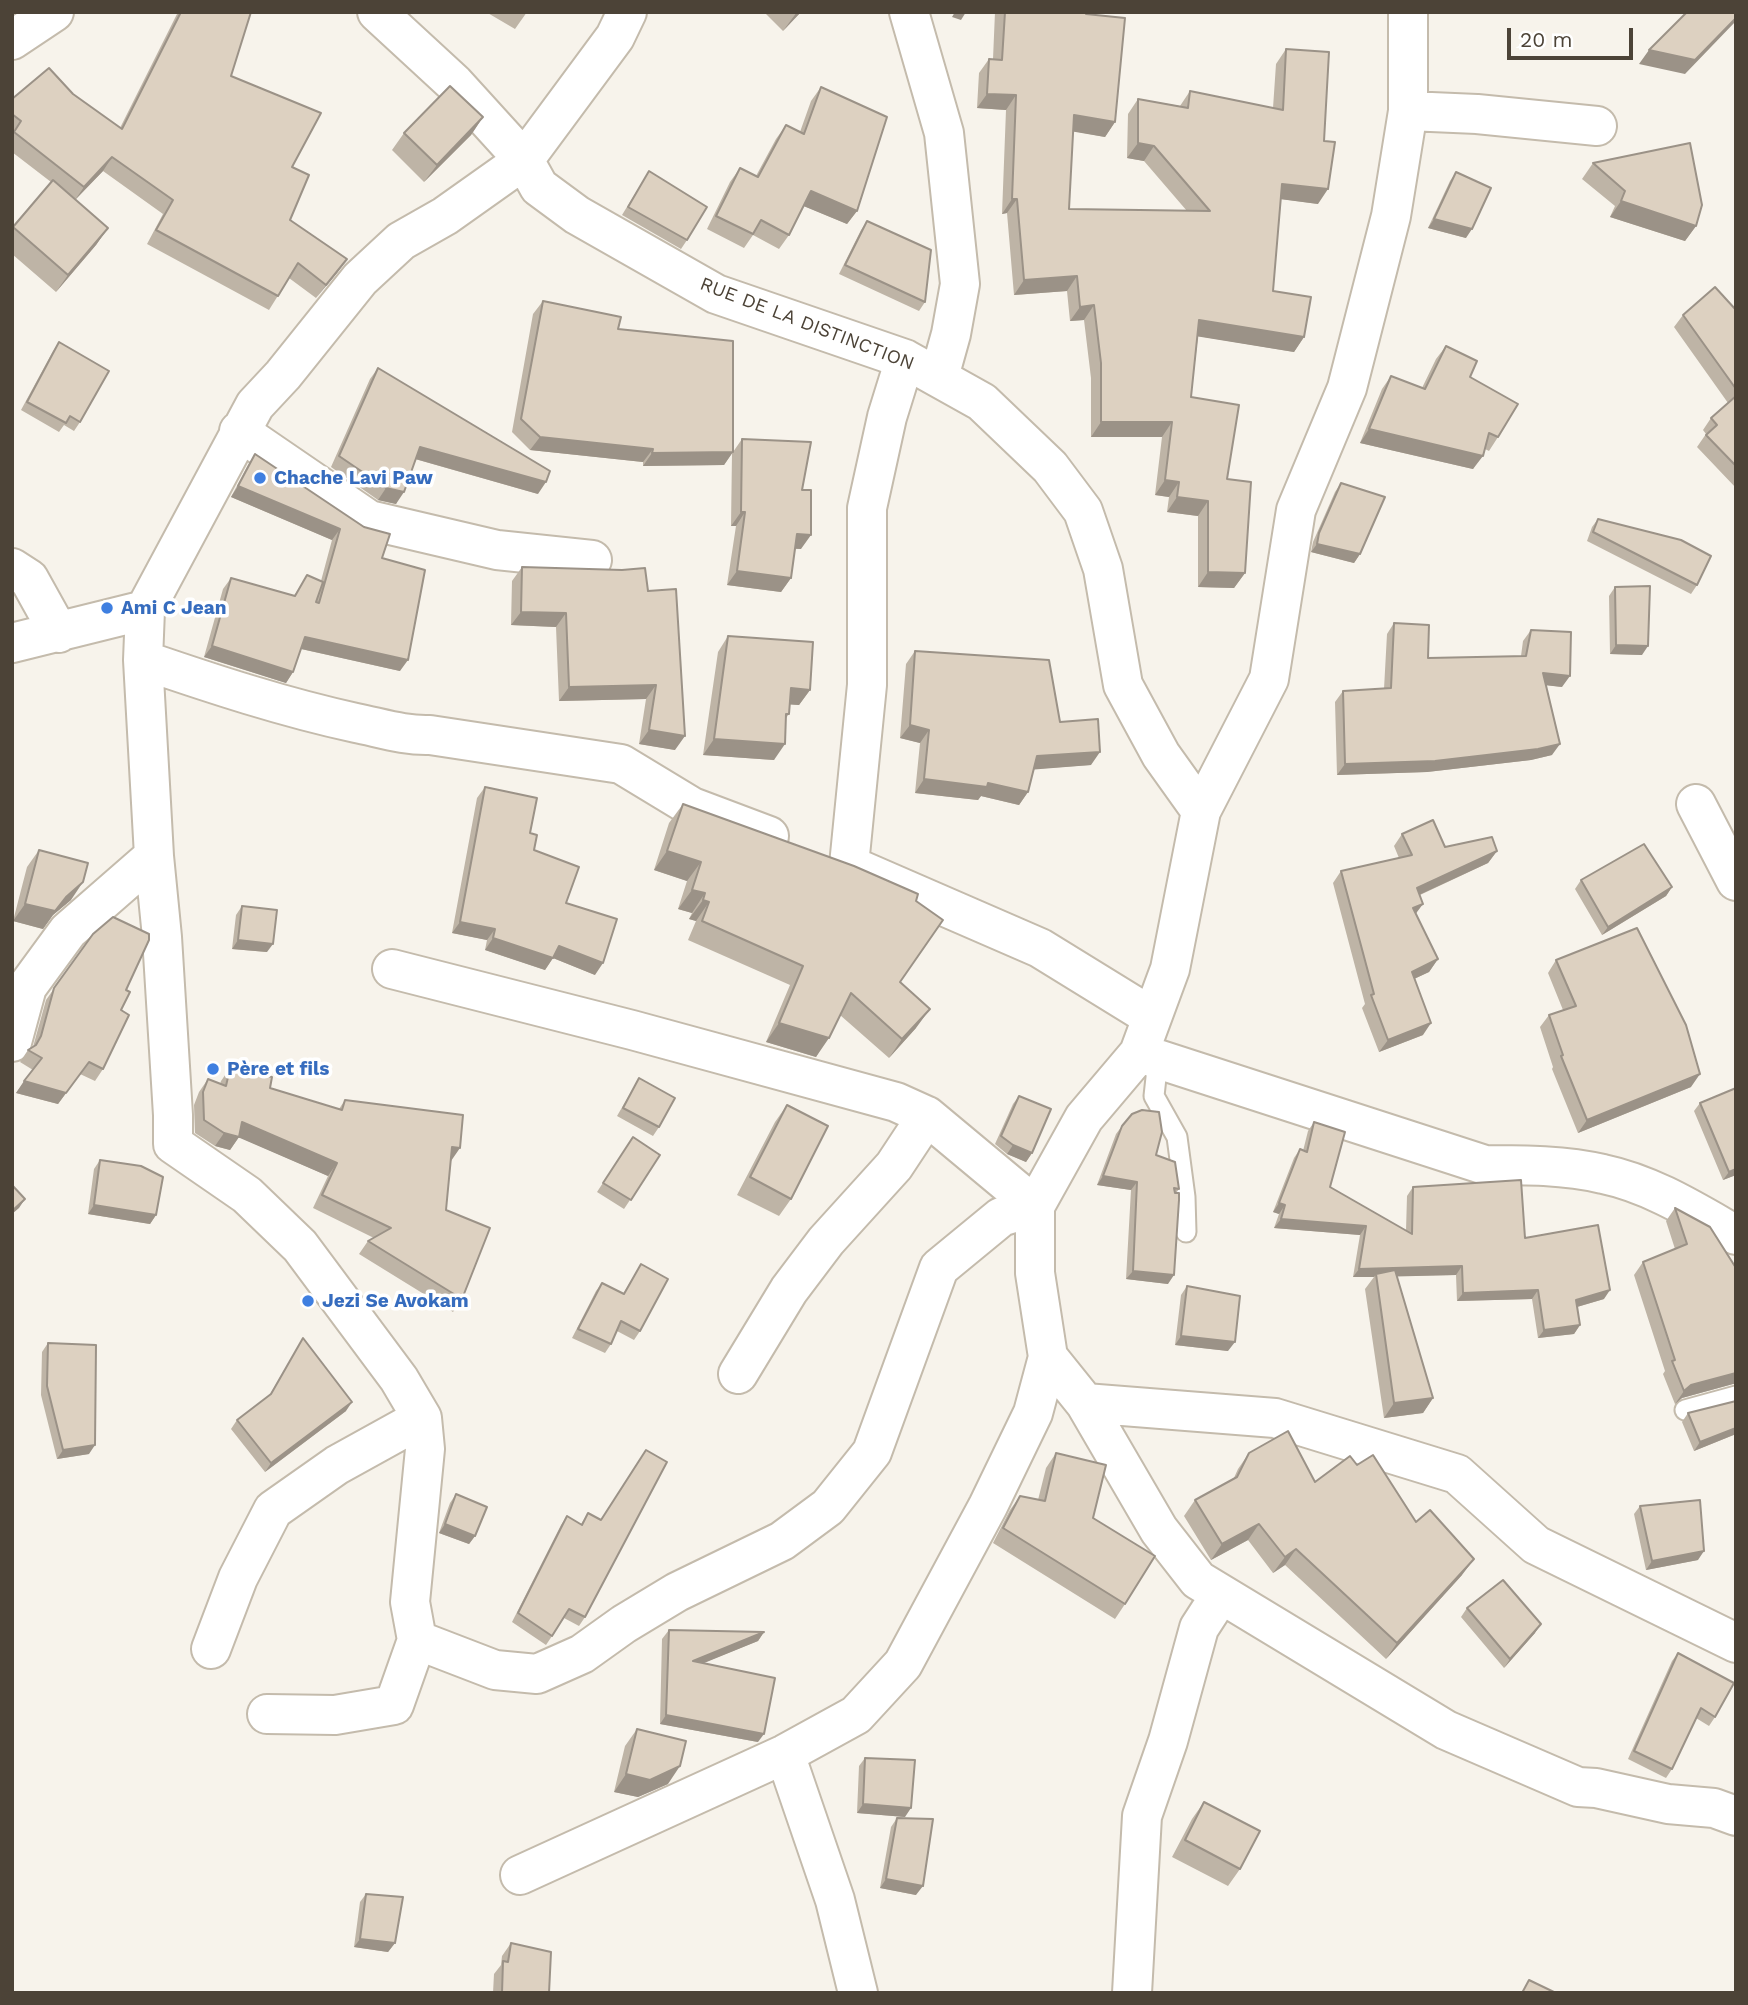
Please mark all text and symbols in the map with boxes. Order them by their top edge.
scale bar [1510,14,1636,58]
text: 20 m [1520,27,1572,52]
street label: RUE DE LA DISTINCTION [697,273,917,375]
place label: Chache Lavi Paw [274,467,433,489]
marker: Chache Lavi Paw [252,470,268,486]
place label: Ami C Jean [121,597,227,619]
marker: Ami C Jean [99,600,115,616]
place label: Père et fils [227,1058,329,1080]
marker: Père et fils [205,1061,221,1077]
place label: Jezi Se Avokam [322,1290,469,1312]
marker: Jezi Se Avokam [300,1293,316,1309]

